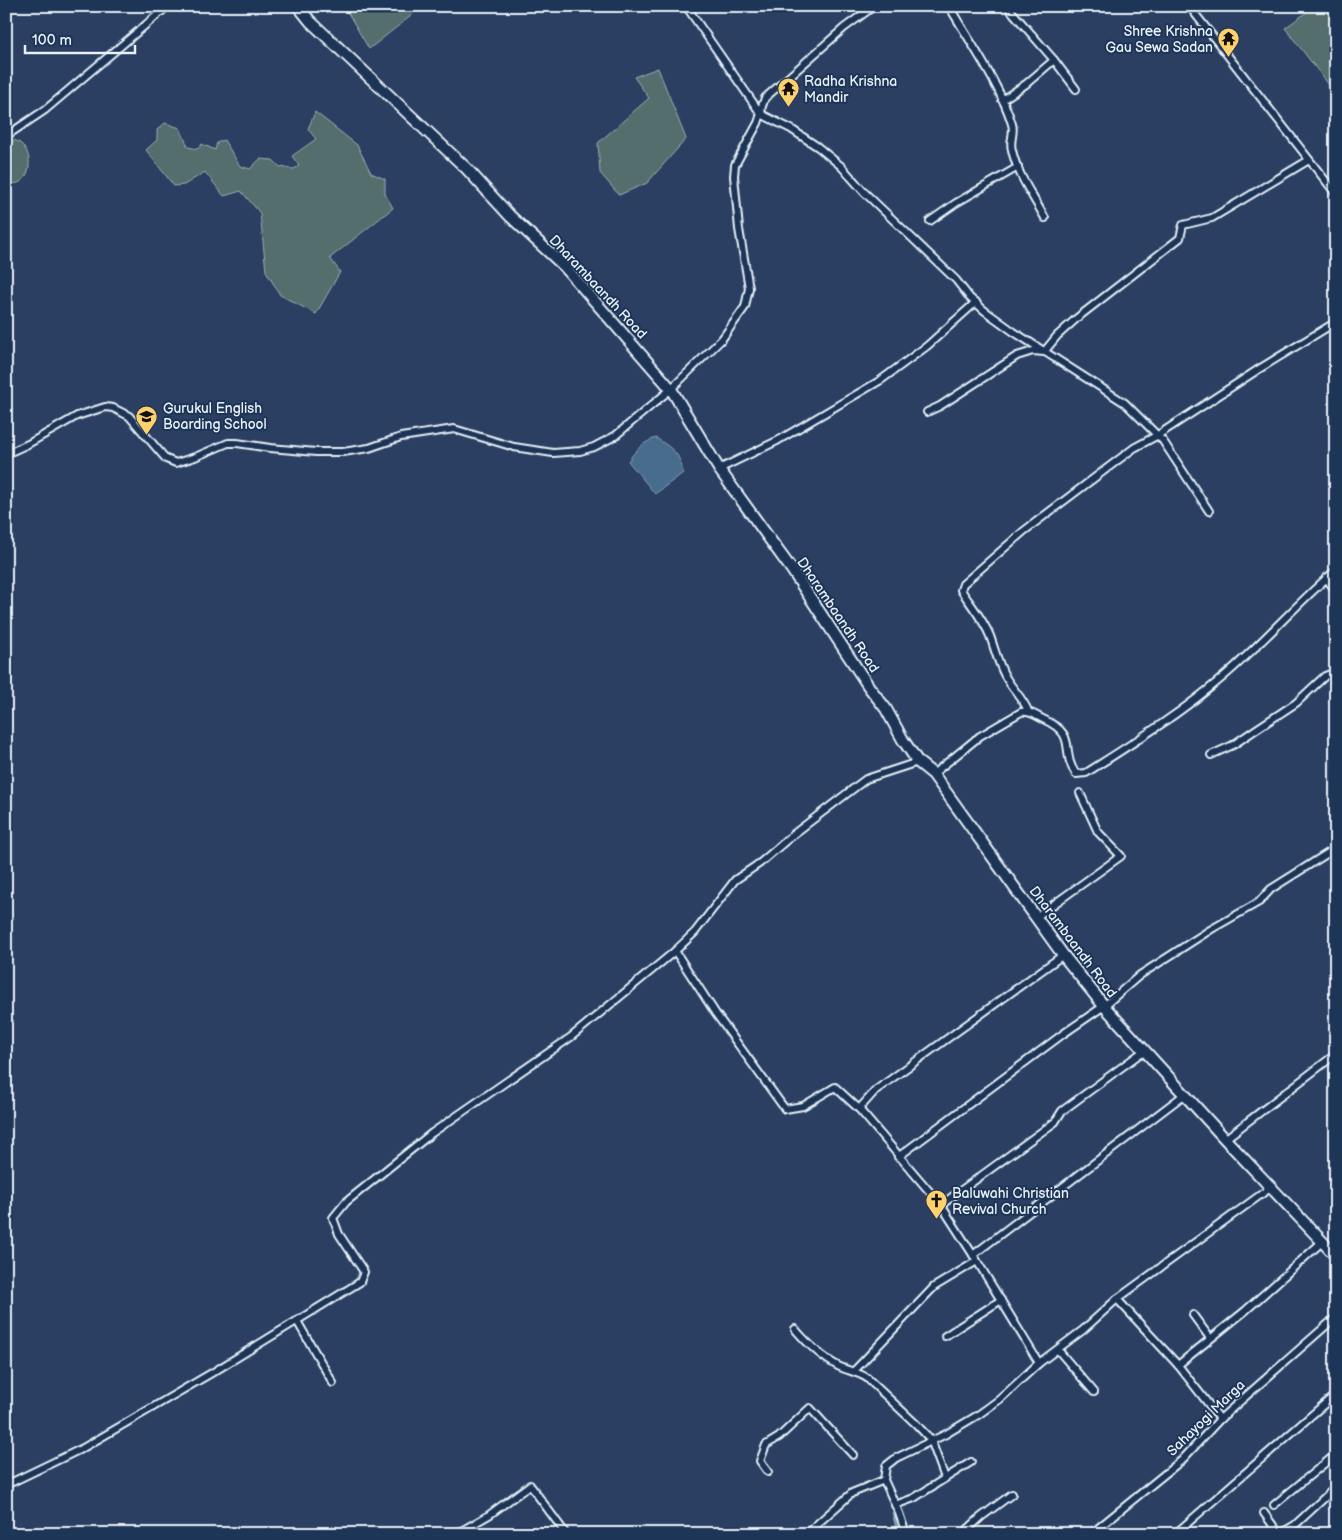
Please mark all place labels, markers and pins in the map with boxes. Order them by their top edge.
place label: Shree Krishna Gau Sewa Sadan [1106,23,1213,56]
temple icon: Shree Krishna Gau Sewa Sadan [1217,27,1241,58]
place label: Radha Krishna Mandir [804,73,897,106]
temple icon: Radha Krishna Mandir [776,77,800,108]
place label: Gurukul English Boarding School [163,400,267,433]
school or university icon: Gurukul English Boarding School [135,404,159,435]
place label: Baluwahi Christian Revival Church [952,1185,1069,1218]
church icon: Baluwahi Christian Revival Church [924,1189,948,1220]

